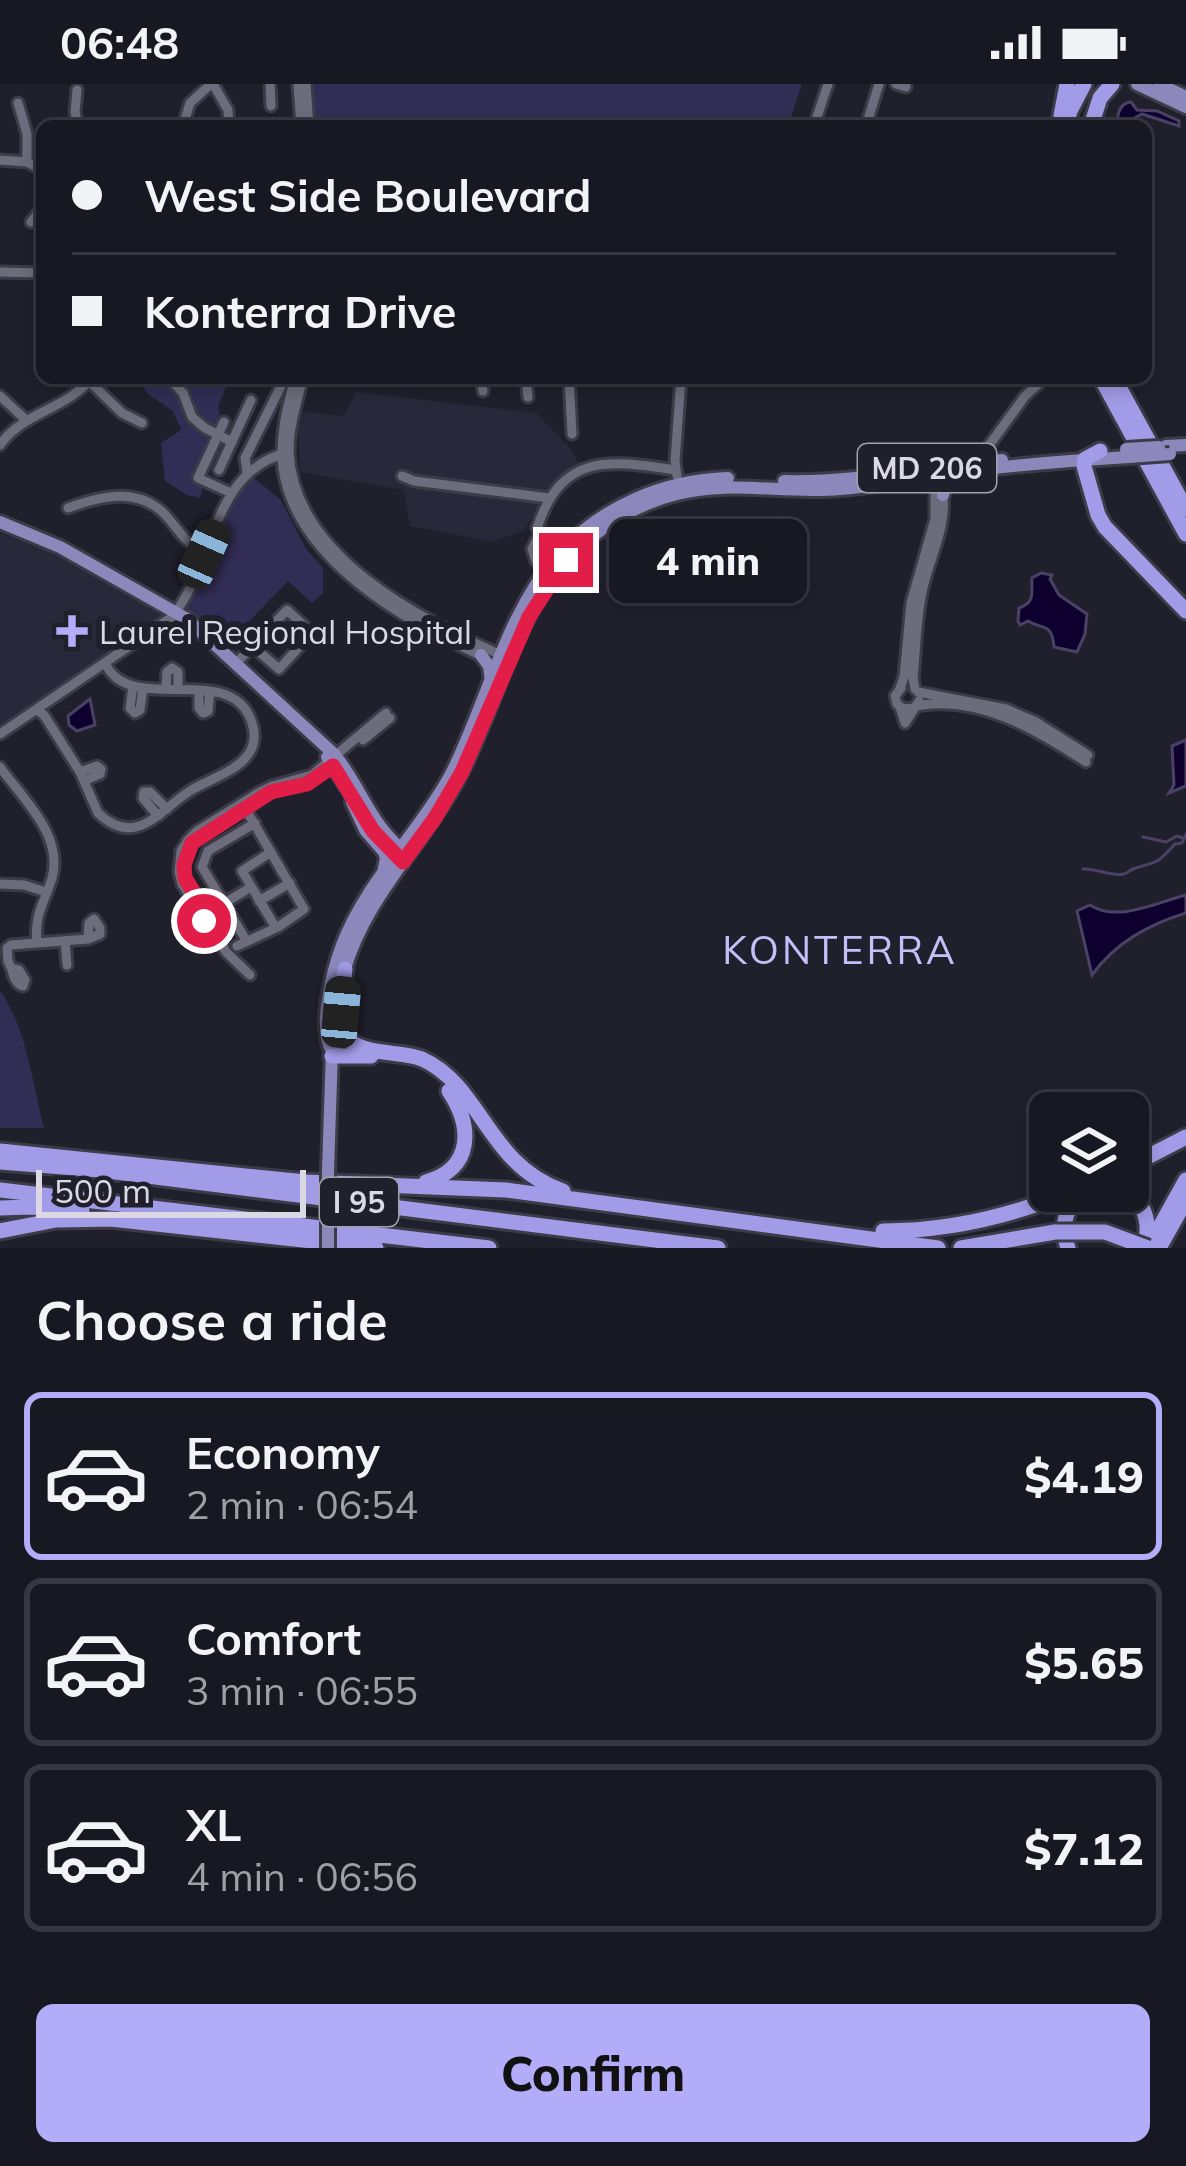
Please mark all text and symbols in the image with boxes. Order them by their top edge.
text: 06:48 [60,14,179,70]
text: West Side Boulevard [144,167,591,223]
text: Konterra Drive [144,283,456,339]
road number: MD 206 [858,444,996,492]
car [173,514,235,594]
callout: 4 min [608,518,806,602]
route end [539,533,593,587]
text: 4 min [656,536,760,585]
place label: Laurel Regional Hospital [99,611,472,652]
marker: Laurel Regional Hospital [56,615,88,647]
route start [177,894,231,948]
district label: KONTERRA [722,925,958,974]
car [320,975,362,1049]
map controls [1029,1092,1149,1212]
button: layers [1029,1092,1149,1212]
scale bar [36,1164,306,1217]
text: 500 m [54,1170,151,1211]
road number: I 95 [320,1178,398,1226]
text: Choose a ride [36,1286,388,1354]
icon: car [42,1422,150,1530]
text: Economy [186,1424,380,1480]
text: $4.19 [1024,1448,1144,1504]
text: 2 min · 06:54 [186,1480,418,1529]
icon: car [42,1608,150,1716]
text: Comfort [186,1610,361,1666]
text: $5.65 [1024,1634,1144,1690]
text: 3 min · 06:55 [186,1666,418,1715]
icon: car [42,1794,150,1902]
text: XL [186,1796,241,1852]
text: $7.12 [1024,1820,1144,1876]
text: 4 min · 06:56 [186,1852,418,1901]
button: Confirm [36,2004,1150,2142]

